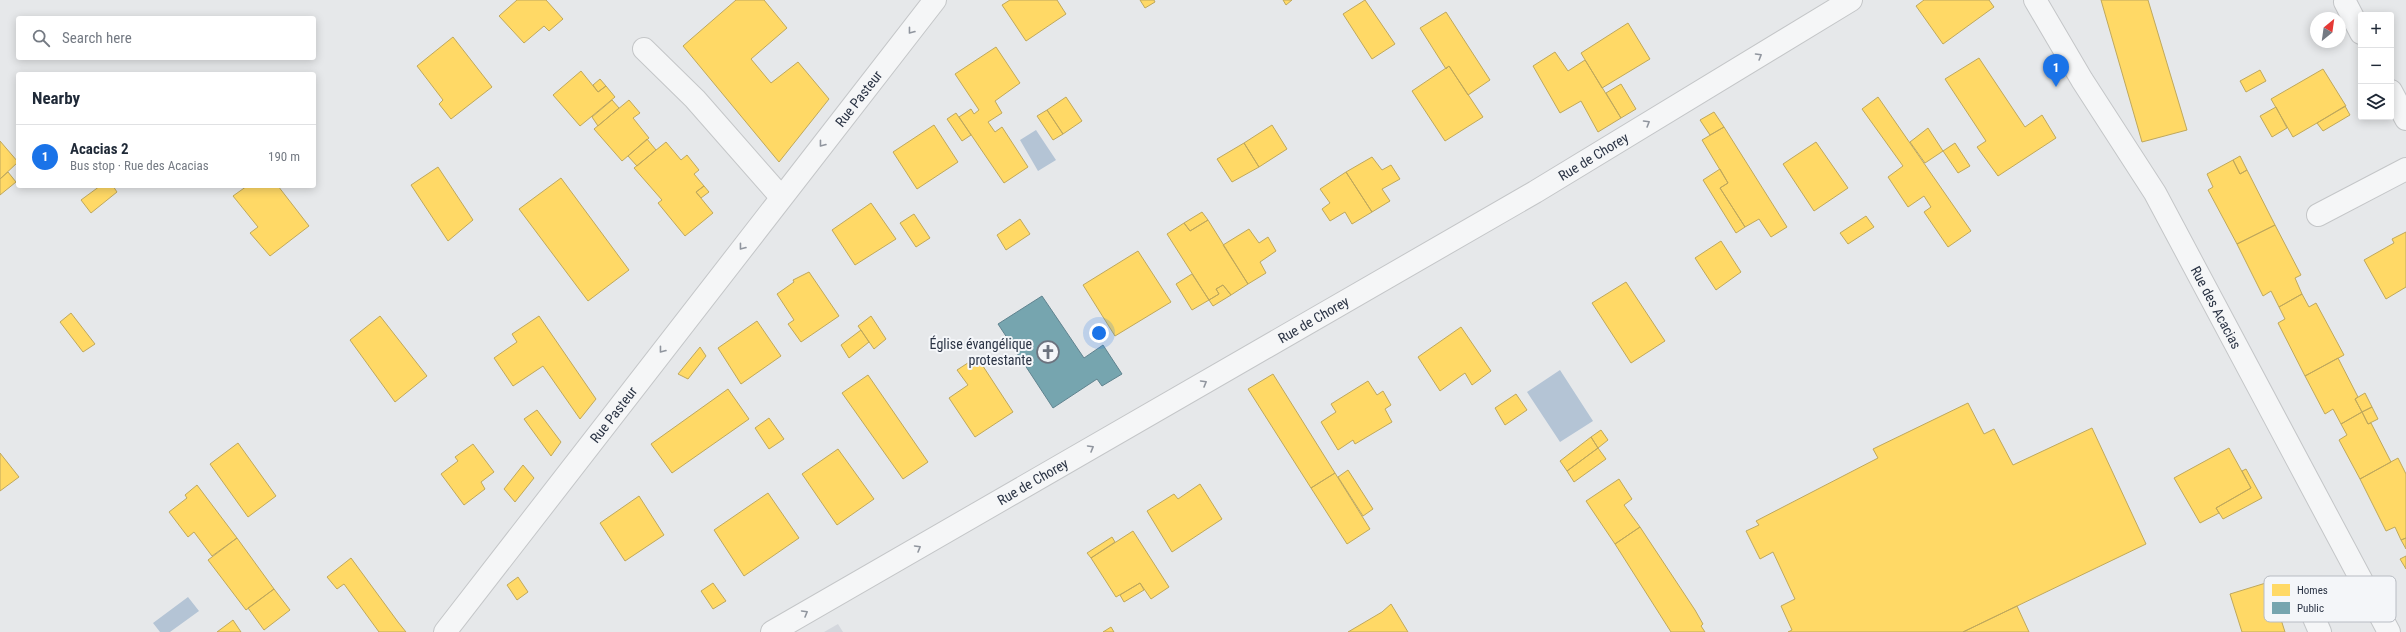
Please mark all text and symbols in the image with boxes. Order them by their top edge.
north arrow [2310,12,2346,48]
map controls [2358,12,2394,120]
button: + [2358,12,2394,48]
search box [16,16,316,60]
one-way arrow [908,26,915,33]
icon: search [30,27,52,49]
text: Search here [62,29,132,47]
button: − [2358,48,2394,84]
one-way arrow [1755,54,1762,61]
pin: 1 [2043,54,2069,87]
street label: Rue Pasteur [832,67,885,130]
button: layers [2358,84,2394,120]
text: Nearby [32,88,80,108]
one-way arrow [1643,121,1650,128]
street label: Rue de Chorey [1555,129,1631,184]
text: Acacias 2 [70,140,129,158]
one-way arrow [820,140,827,147]
text: 1 [42,149,48,164]
text: 190 m [268,149,300,164]
text: Bus stop · Rue des Acacias [70,158,209,173]
one-way arrow [740,242,747,249]
street label: Rue des Acacias [2187,263,2245,351]
street label: Rue de Chorey [1275,293,1352,346]
your location [1089,323,1109,343]
place label: Église évangélique protestante [930,335,1032,368]
church icon: Église évangélique protestante [1035,339,1061,365]
one-way arrow [660,345,667,352]
one-way arrow [1200,380,1207,387]
street label: Rue Pasteur [587,383,640,446]
one-way arrow [1087,445,1094,452]
street label: Rue de Chorey [995,455,1071,508]
one-way arrow [914,545,921,552]
legend [2264,576,2396,622]
text: Homes [2297,584,2328,597]
text: Public [2297,602,2324,615]
one-way arrow [801,610,808,617]

